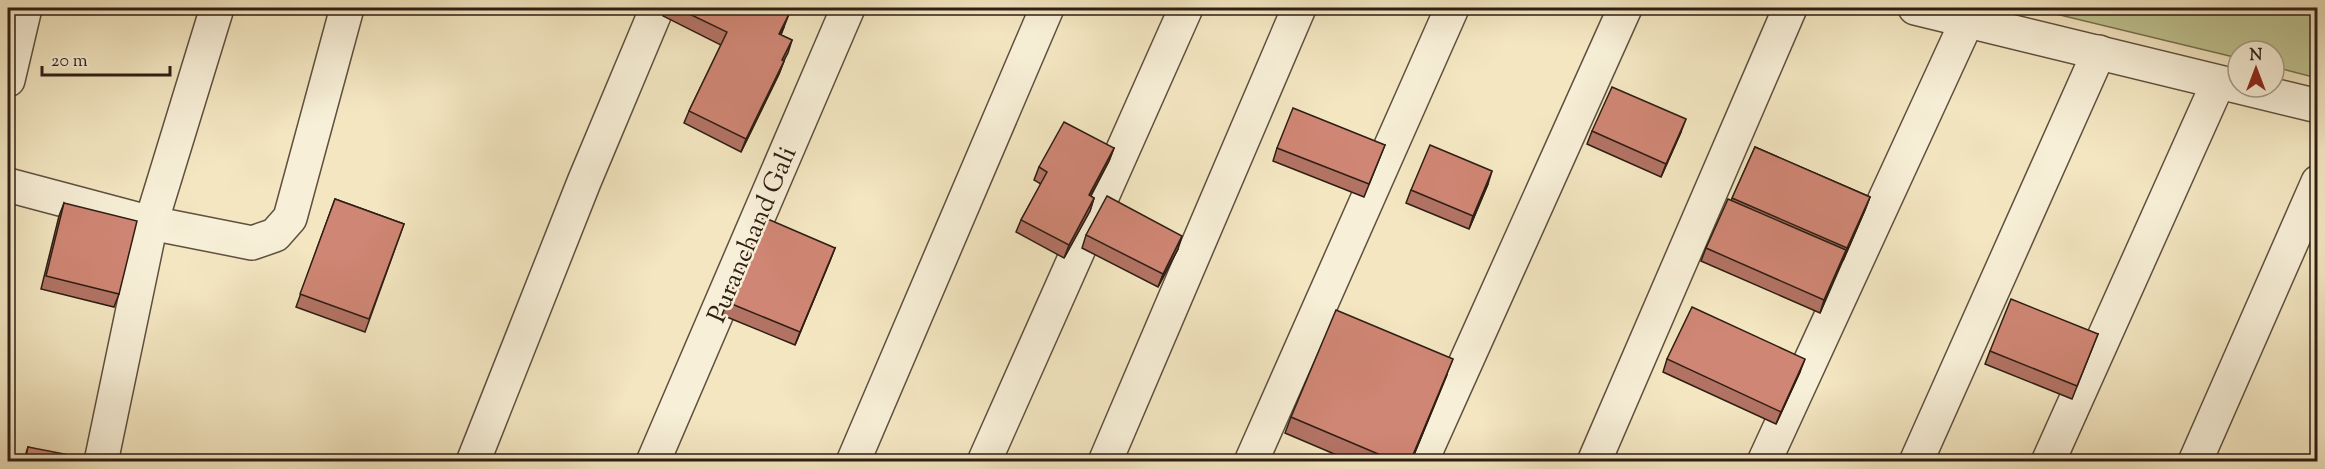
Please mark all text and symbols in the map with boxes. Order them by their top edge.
scale bar [42,39,170,77]
north arrow [2226,39,2286,99]
text: N [2250,45,2263,68]
text: 20 m [51,49,88,75]
street label: Puranchand Gali [700,141,807,329]

